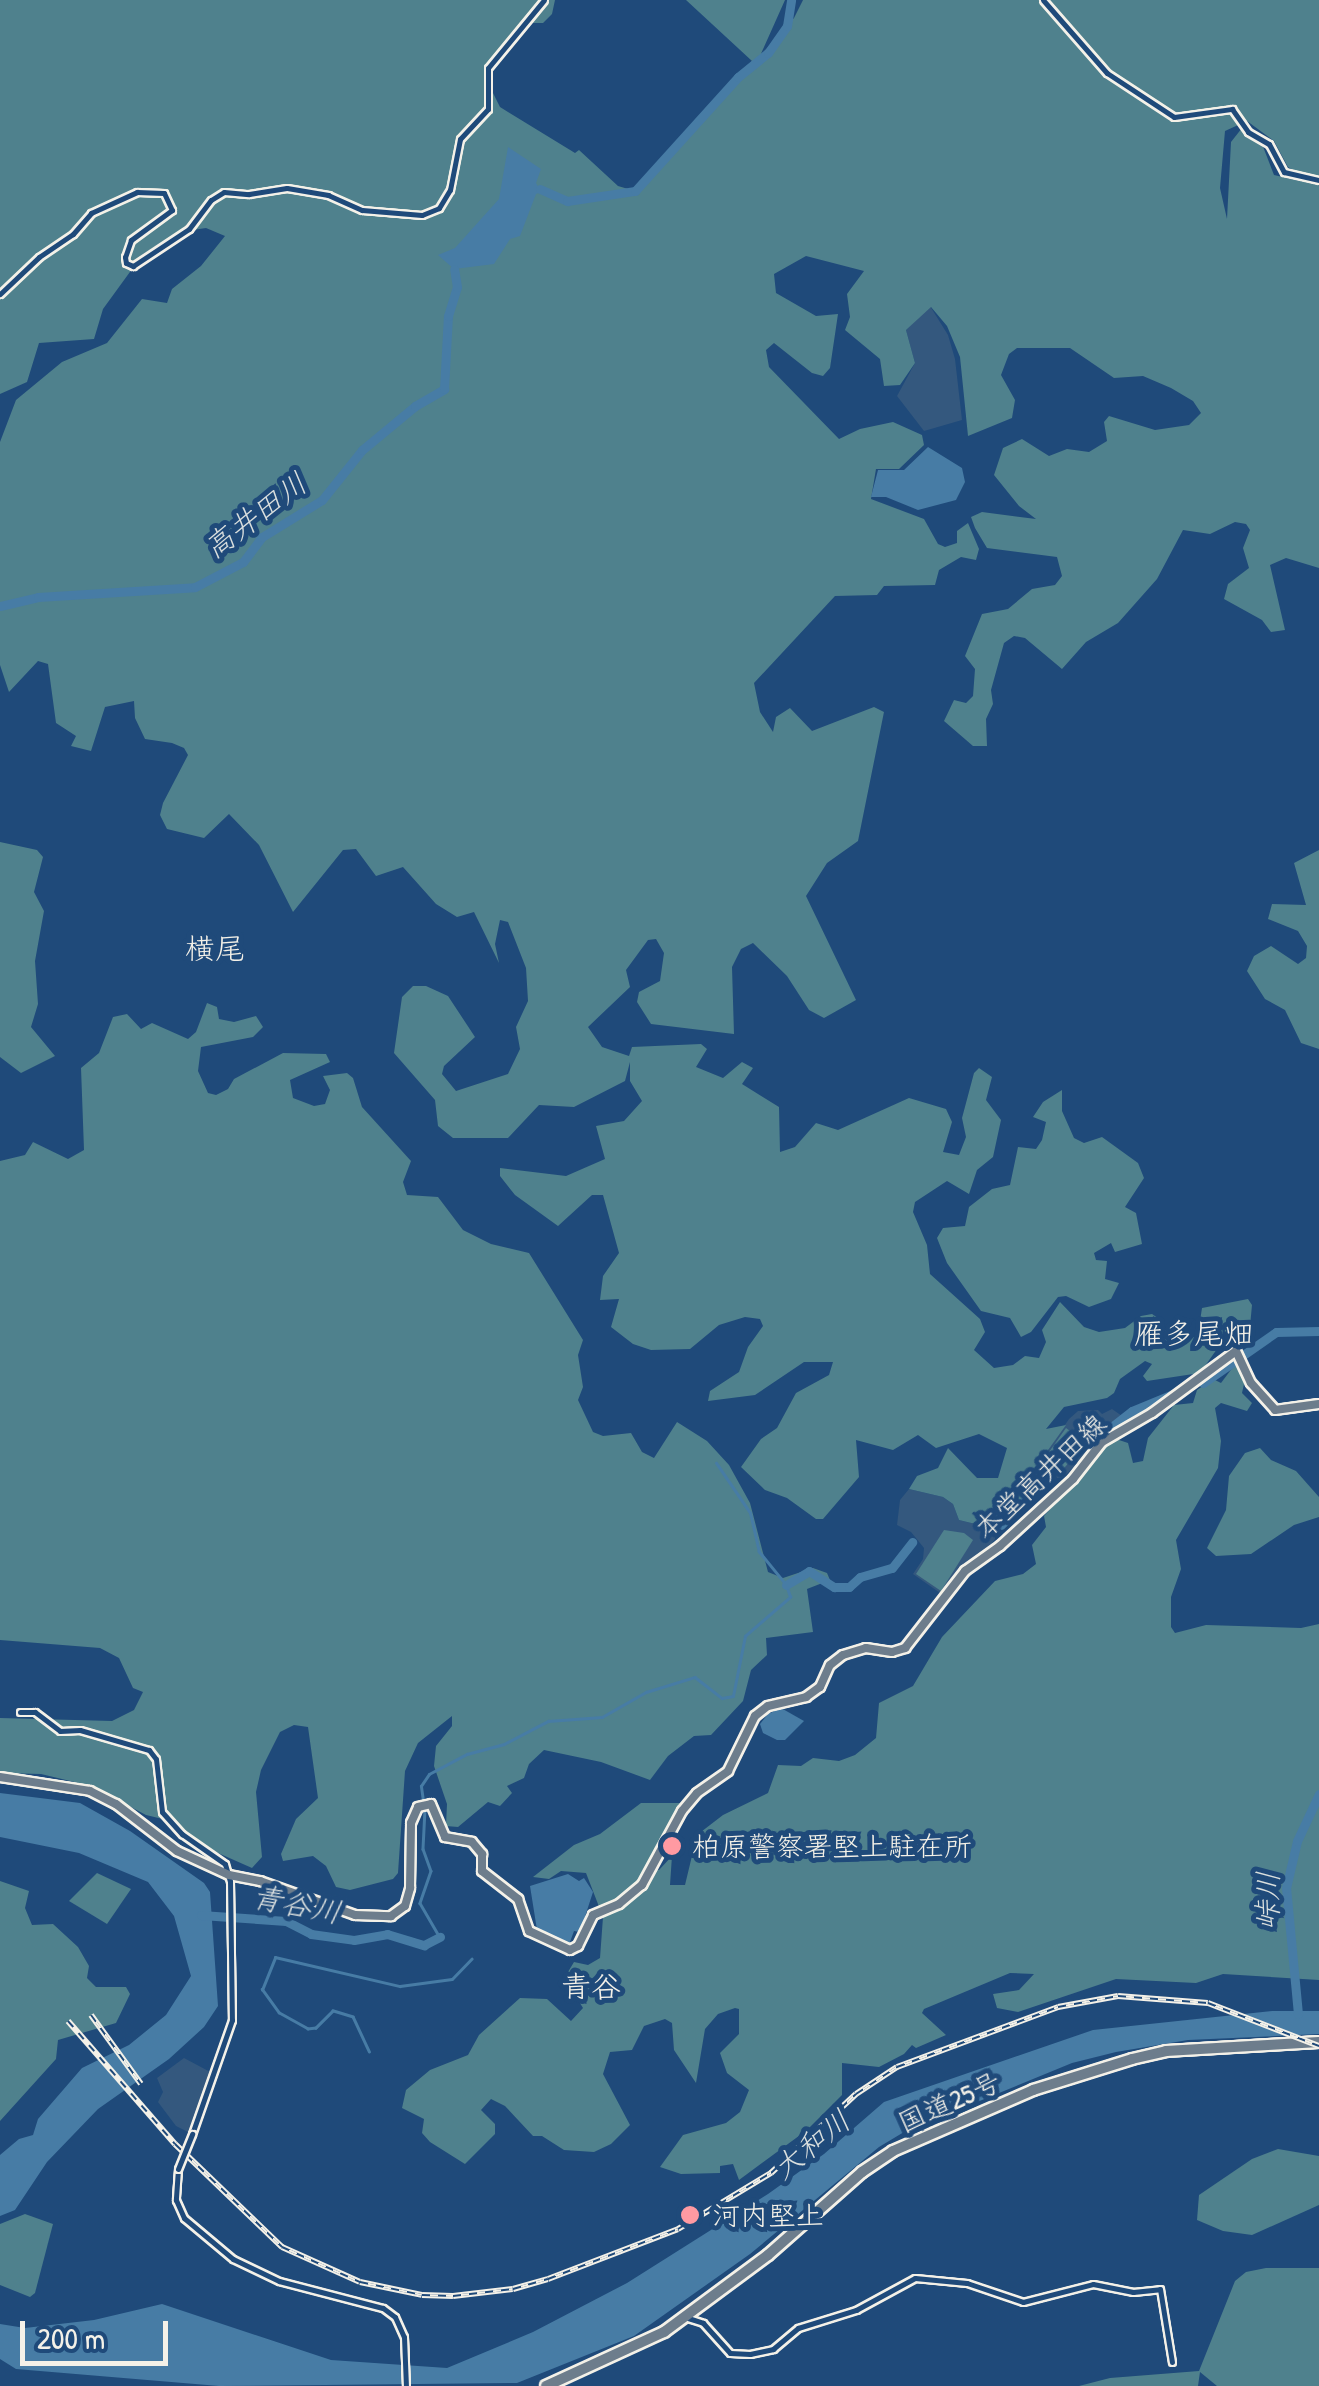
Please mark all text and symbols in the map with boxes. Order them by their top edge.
water label: 高井田川 [196,465,314,565]
district label: 横尾 [185,930,245,966]
district label: 雁多尾畑 [1134,1315,1254,1351]
street label: 本堂高井田線 [967,1406,1113,1546]
place label: 柏原警察署堅上駐在所 [692,1829,972,1863]
marker: 柏原警察署堅上駐在所 [661,1835,683,1857]
water label: 峠川 [1248,1871,1286,1931]
water label: 青谷川 [249,1878,345,1930]
district label: 青谷 [561,1968,621,2004]
street label: 国道25号 [892,2064,1006,2140]
water label: 大和川 [765,2102,857,2186]
place label: 河内堅上 [712,2198,824,2232]
marker: 河内堅上 [677,2202,703,2228]
scale bar [25,2301,172,2363]
text: 200 m [37,2318,105,2358]

